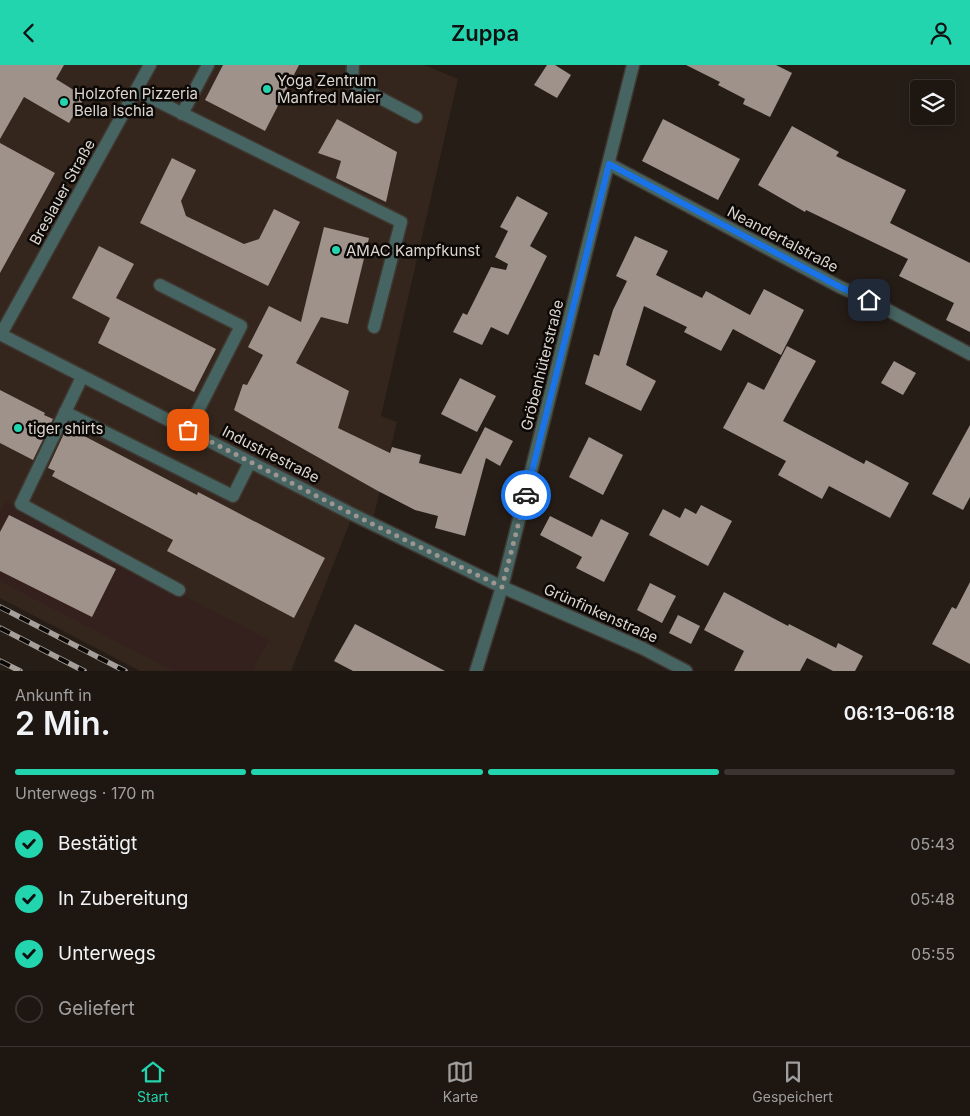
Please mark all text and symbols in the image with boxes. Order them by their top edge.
icon: back [15,19,43,47]
icon: person [927,19,955,47]
text: Zuppa [451,20,519,46]
place label: Yoga Zentrum Manfred Maier [277,71,381,107]
map controls [910,80,955,125]
button: layers [910,80,955,125]
marker: Yoga Zentrum Manfred Maier [261,83,273,95]
place label: Holzofen Pizzeria Bella Ischia [74,84,198,120]
marker: Holzofen Pizzeria Bella Ischia [58,96,70,108]
street label: Breslauer Straße [25,136,99,248]
street label: Neandertalstraße [724,202,842,276]
place label: AMAC Kampfkunst [346,241,480,260]
marker: AMAC Kampfkunst [330,244,342,256]
pin [848,279,890,321]
icon: home [855,286,883,314]
street label: Gröbenhüterstraße [517,298,567,432]
pin [167,409,209,451]
icon: bag [174,416,202,444]
place label: tiger shirts [28,419,103,438]
street label: Industriestraße [219,421,323,487]
marker: tiger shirts [12,422,24,434]
courier [501,470,551,520]
icon: car [512,481,540,509]
street label: Grünfinkenstraße [541,579,661,647]
text: Ankunft in [15,685,92,705]
text: 06:13–06:18 [844,702,955,725]
text: 2 Min. [15,704,111,743]
text: Unterwegs · 170 m [15,783,155,803]
icon: check [15,830,43,858]
text: Bestätigt [58,832,137,855]
text: 05:43 [910,834,955,854]
icon: check [15,885,43,913]
text: In Zubereitung [58,887,188,910]
text: 05:48 [910,889,955,909]
icon: check [15,940,43,968]
text: Unterwegs [58,942,156,965]
text: 05:55 [911,944,955,964]
text: Geliefert [58,997,135,1020]
tab: Start [137,1058,169,1105]
tab: Karte [443,1058,478,1105]
tab: Gespeichert [752,1058,833,1105]

